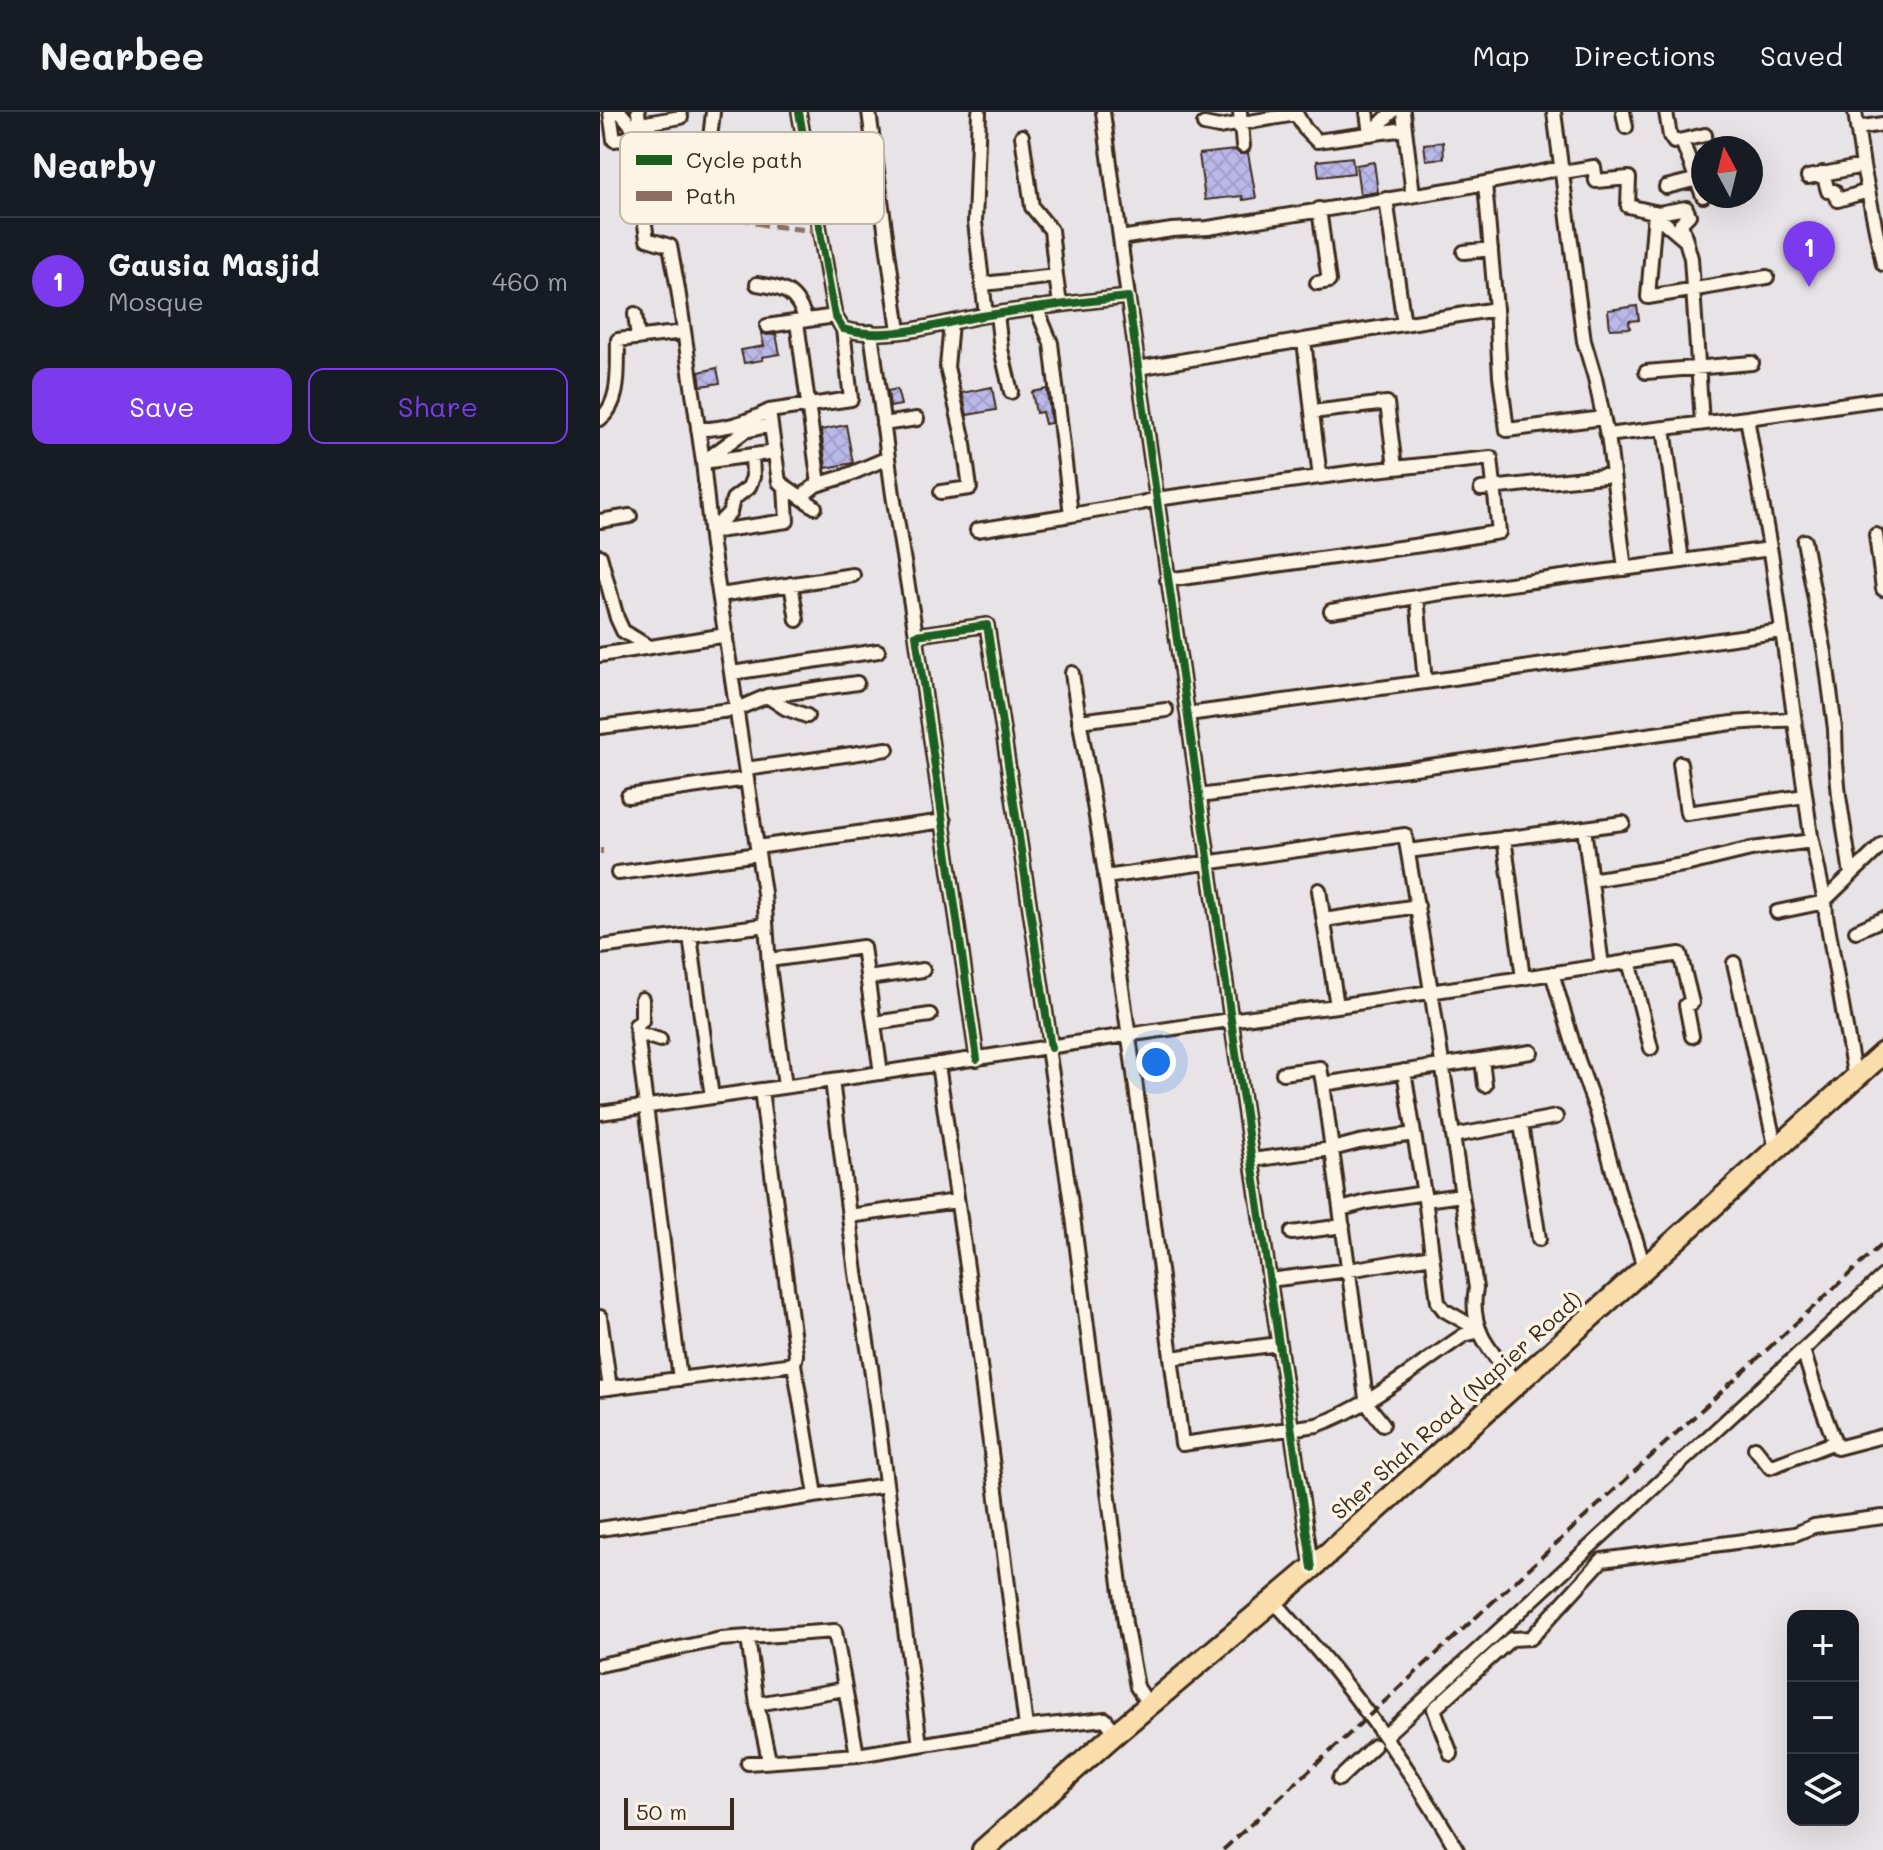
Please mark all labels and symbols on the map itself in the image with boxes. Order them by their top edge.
legend [620,132,884,224]
north arrow [1691,136,1763,208]
text: Cycle path [686,145,802,174]
text: Path [686,181,735,210]
pin: 1 [1783,221,1835,287]
your location [1136,1042,1176,1082]
street label: Sher Shah Road (Napier Road) [1324,1284,1588,1526]
scale bar [624,1794,734,1830]

